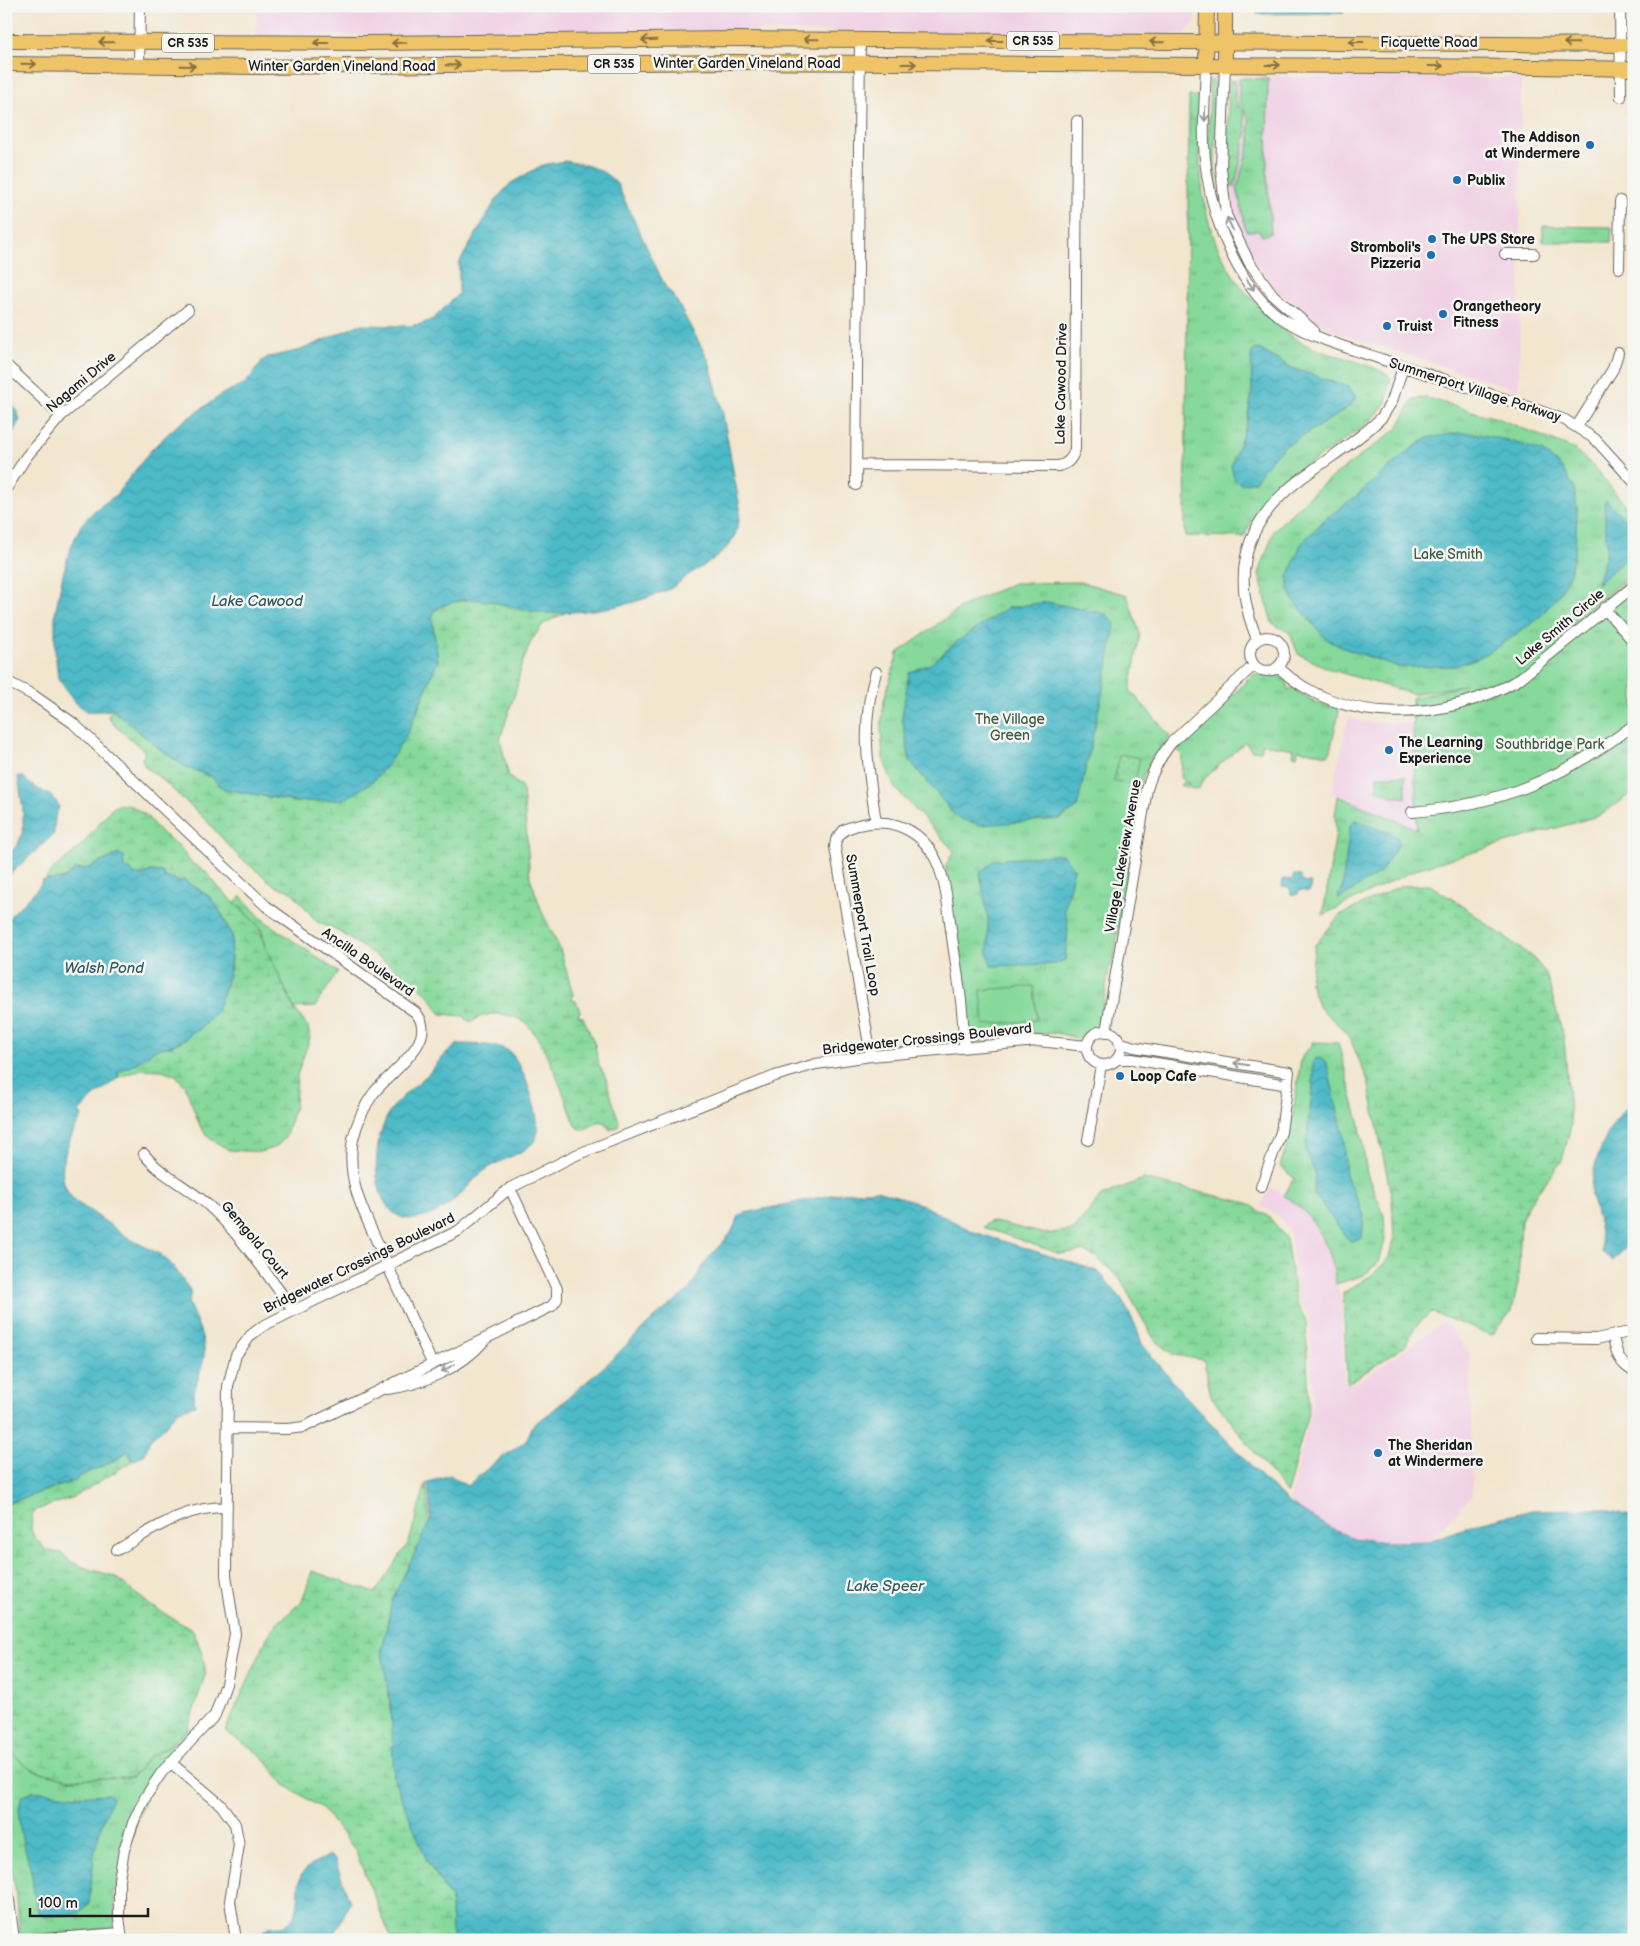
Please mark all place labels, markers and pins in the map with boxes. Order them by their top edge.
place label: The Addison at Windermere [1485,129,1580,162]
marker: The Addison at Windermere [1584,139,1596,151]
place label: Publix [1467,172,1506,189]
marker: Publix [1451,174,1463,186]
place label: The UPS Store [1442,231,1535,248]
marker: The UPS Store [1426,233,1438,245]
place label: Stromboli's Pizzeria [1350,239,1421,272]
marker: Stromboli's Pizzeria [1425,249,1437,261]
place label: Orangetheory Fitness [1453,298,1542,331]
marker: Orangetheory Fitness [1437,308,1449,320]
place label: Truist [1397,318,1433,335]
marker: Truist [1381,320,1393,332]
place label: The Learning Experience [1399,734,1483,767]
marker: The Learning Experience [1383,744,1395,756]
place label: Loop Cafe [1130,1068,1196,1085]
marker: Loop Cafe [1114,1070,1126,1082]
place label: The Sheridan at Windermere [1388,1437,1483,1470]
marker: The Sheridan at Windermere [1372,1447,1384,1459]

